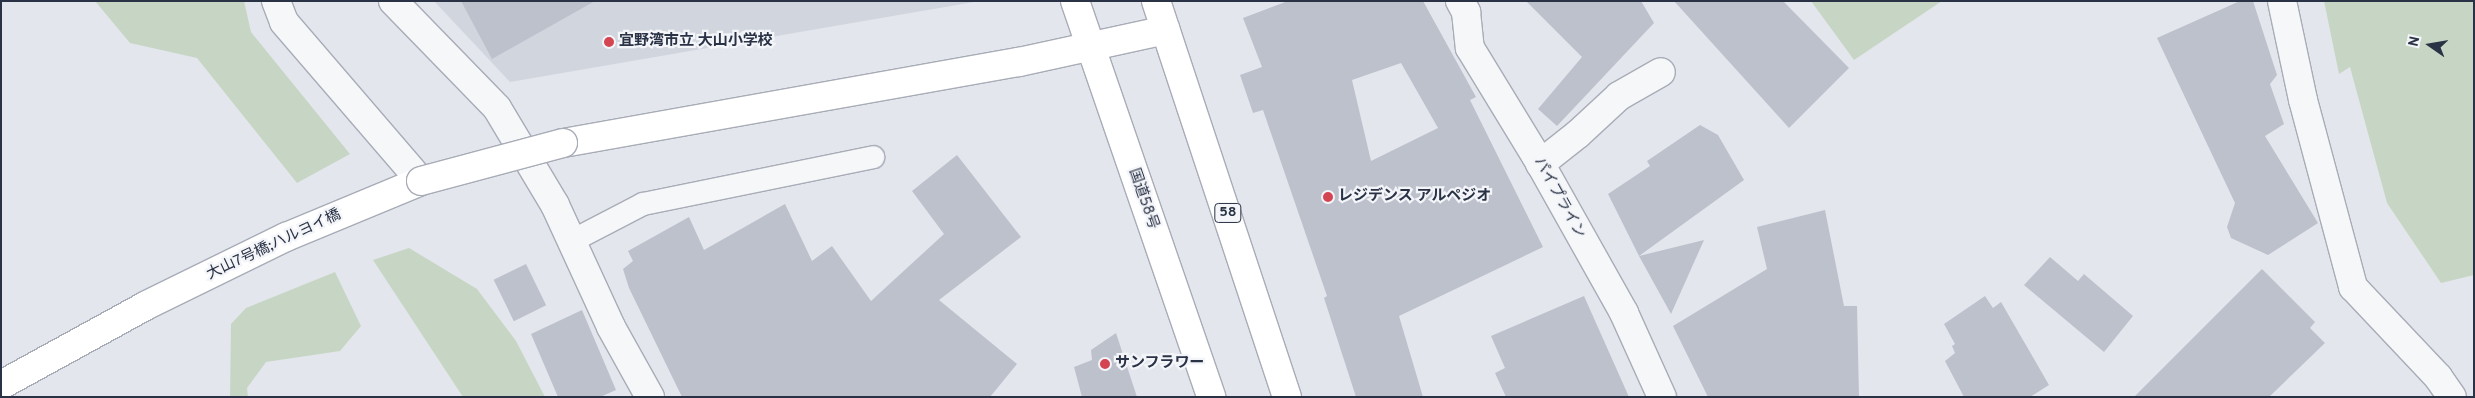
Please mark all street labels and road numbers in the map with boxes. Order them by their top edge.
street label: パイプライン [1529,154,1589,242]
street label: 国道58号 [1124,166,1162,232]
road number: 58 [1214,202,1242,224]
street label: 大山7号橋;ハルヨイ橋 [204,206,344,284]

